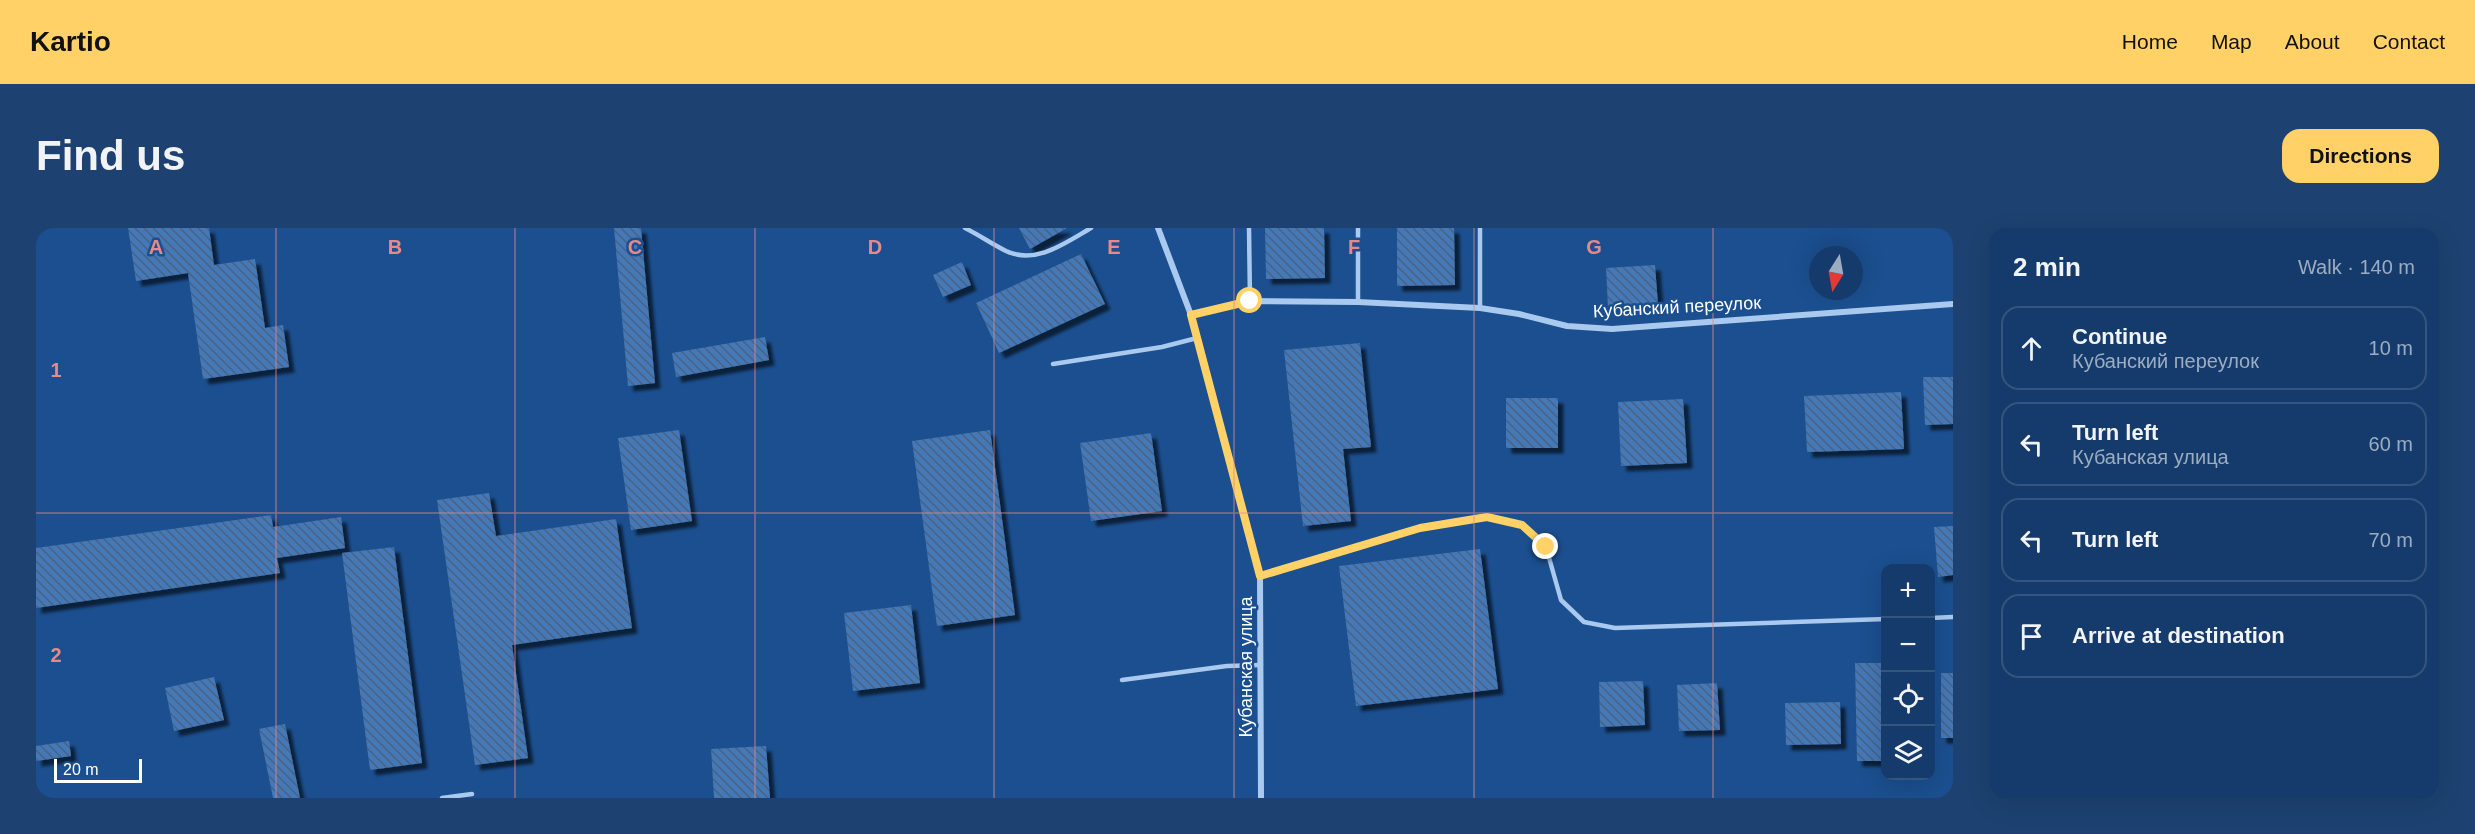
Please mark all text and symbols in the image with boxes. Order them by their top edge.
text: Kartio [30,26,111,57]
text: Home [2122,30,2178,53]
text: Map [2211,30,2252,53]
text: About [2285,30,2340,53]
text: Contact [2373,30,2445,53]
button: Directions [2282,129,2439,183]
text: Find us [36,132,185,179]
text: A [149,236,163,258]
text: B [388,236,402,258]
text: C [628,236,642,258]
text: D [868,236,882,258]
text: E [1107,236,1121,258]
text: F [1348,236,1360,258]
text: G [1586,236,1602,258]
north arrow [1809,246,1863,300]
text: 2 min [2013,252,2081,282]
text: Walk · 140 m [2298,256,2415,278]
route start [1236,287,1262,313]
street label: Кубанский переулок [1592,293,1762,321]
text: Continue [2072,324,2167,349]
icon: ahead [2015,332,2048,365]
text: 10 m [2369,337,2413,359]
text: Кубанский переулок [2072,350,2259,372]
text: 1 [50,359,62,381]
text: Turn left [2072,420,2158,445]
icon: left [2015,428,2048,461]
text: 60 m [2369,433,2413,455]
text: Кубанская улица [2072,446,2229,468]
icon: left [2015,524,2048,557]
text: Turn left [2072,527,2158,552]
text: 70 m [2369,529,2413,551]
route end [1532,533,1558,559]
map controls [1881,564,1935,780]
button: + [1881,564,1935,618]
street label: Кубанская улица [1236,595,1256,738]
button: − [1881,618,1935,672]
icon: arrive [2015,620,2048,653]
text: Arrive at destination [2072,623,2285,648]
text: 2 [50,644,62,666]
button: locate [1881,672,1935,726]
button: layers [1881,726,1935,780]
scale bar [54,756,142,784]
text: 20 m [63,761,99,778]

